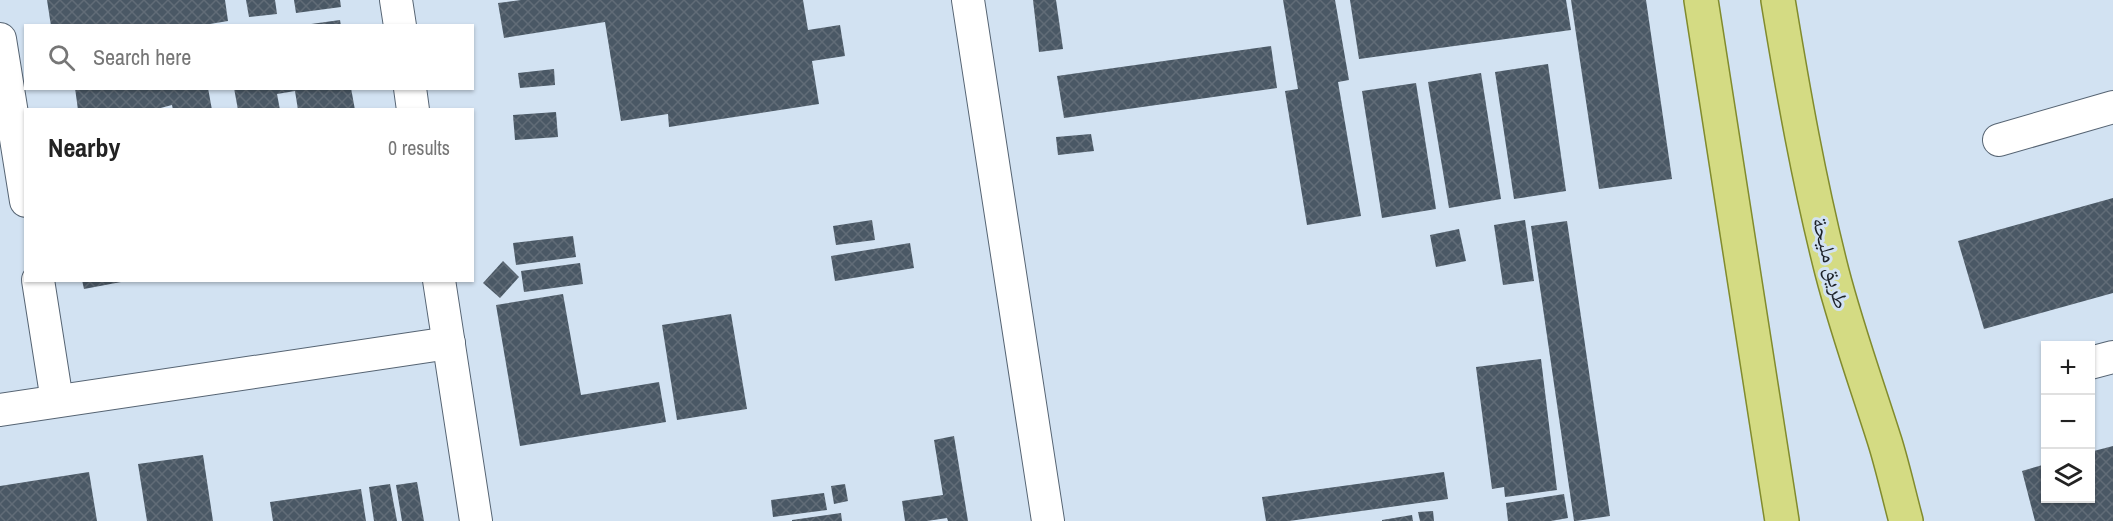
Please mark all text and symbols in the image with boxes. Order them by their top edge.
search box [24,24,474,90]
icon: search [45,41,78,74]
text: Search here [93,42,191,72]
text: Nearby [48,130,120,165]
text: 0 results [388,134,450,161]
street label: طريق مليحة [1806,214,1856,312]
map controls [2041,341,2095,503]
button: + [2041,341,2095,395]
button: − [2041,395,2095,449]
button: layers [2041,449,2095,503]

